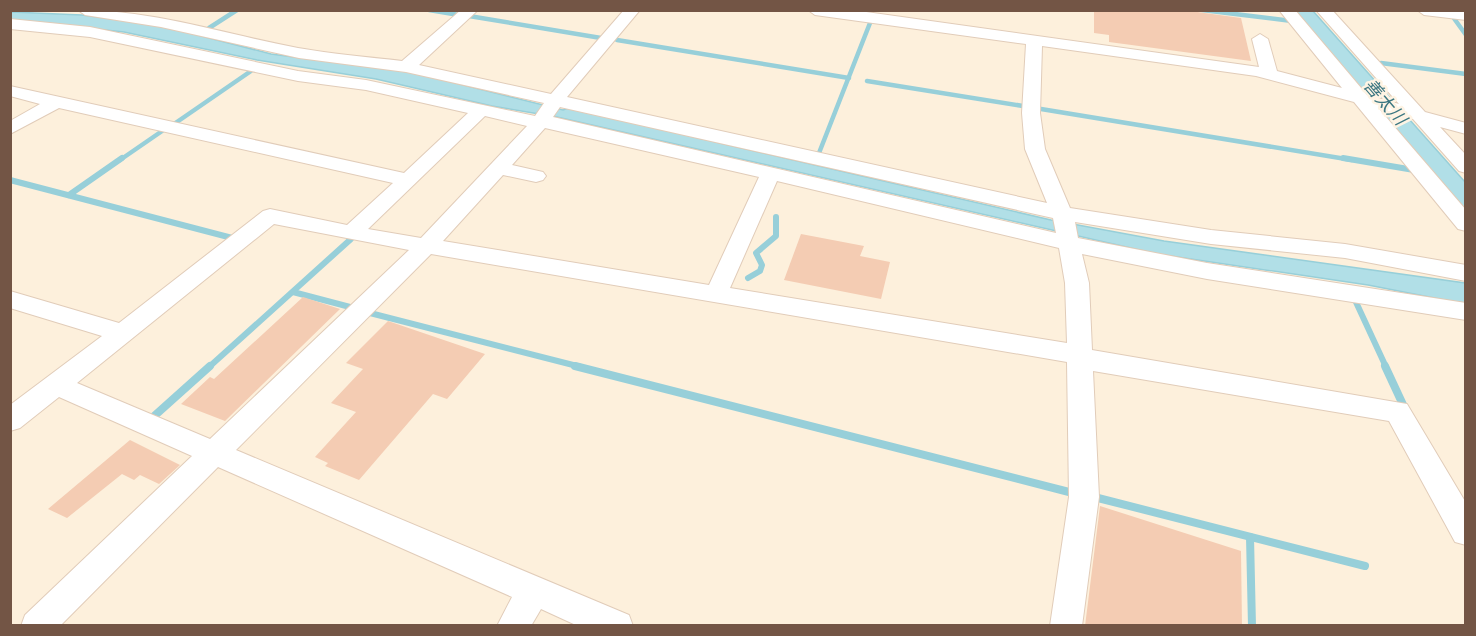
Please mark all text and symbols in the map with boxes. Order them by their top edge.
water label: 善太川 [1359,74,1412,131]

